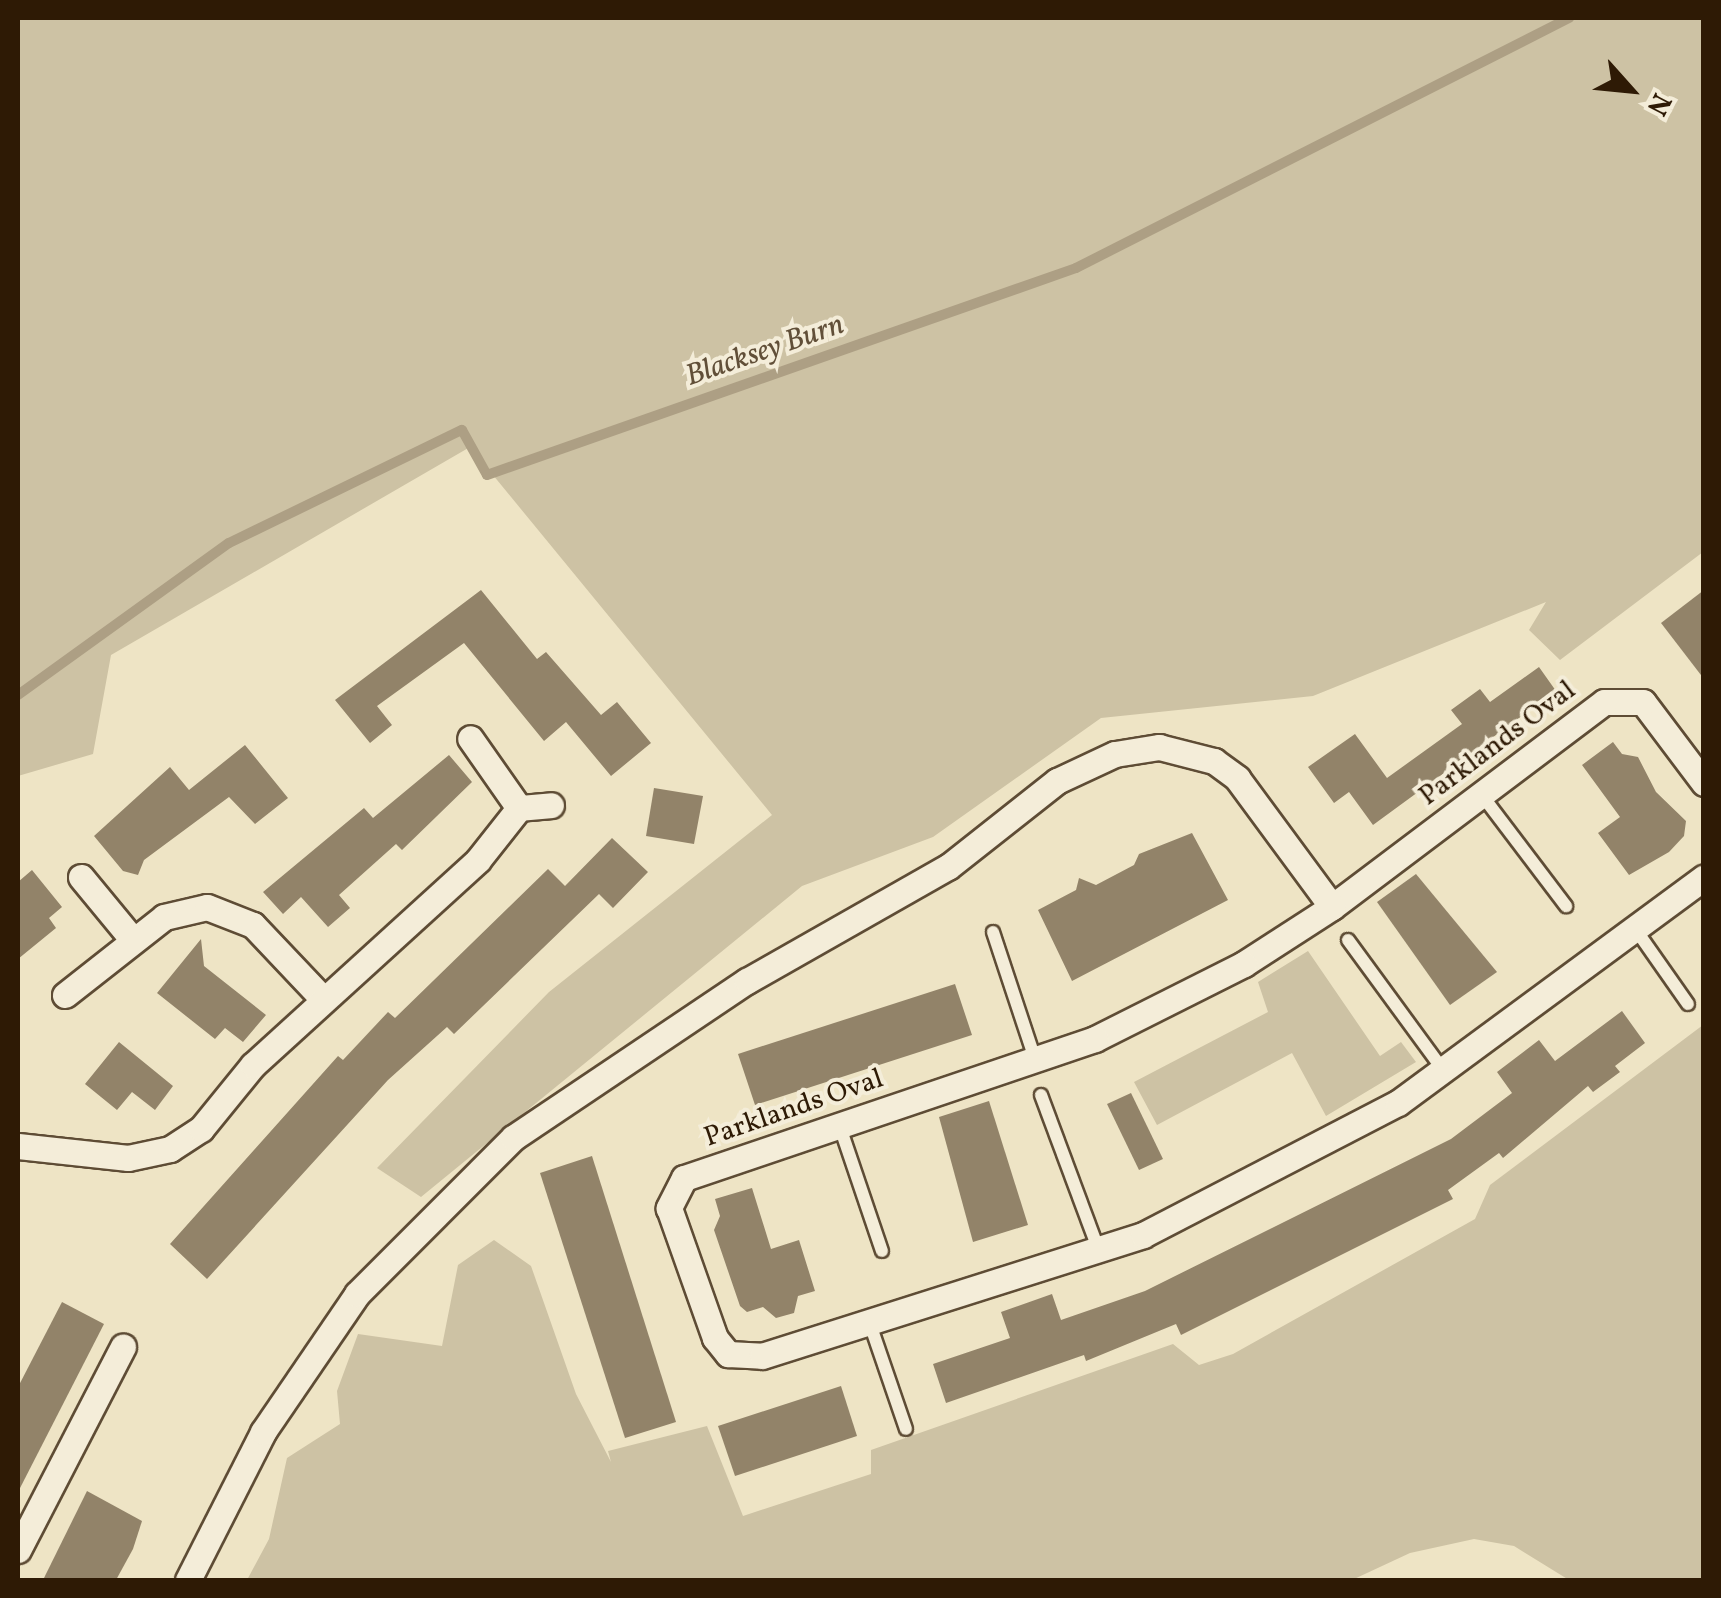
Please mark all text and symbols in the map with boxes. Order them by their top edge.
north arrow [1581,40,1681,140]
text: N [1636,86,1680,122]
water label: Blacksey Burn [681,307,849,395]
street label: Parklands Oval [1413,674,1583,814]
street label: Parklands Oval [700,1063,888,1155]

